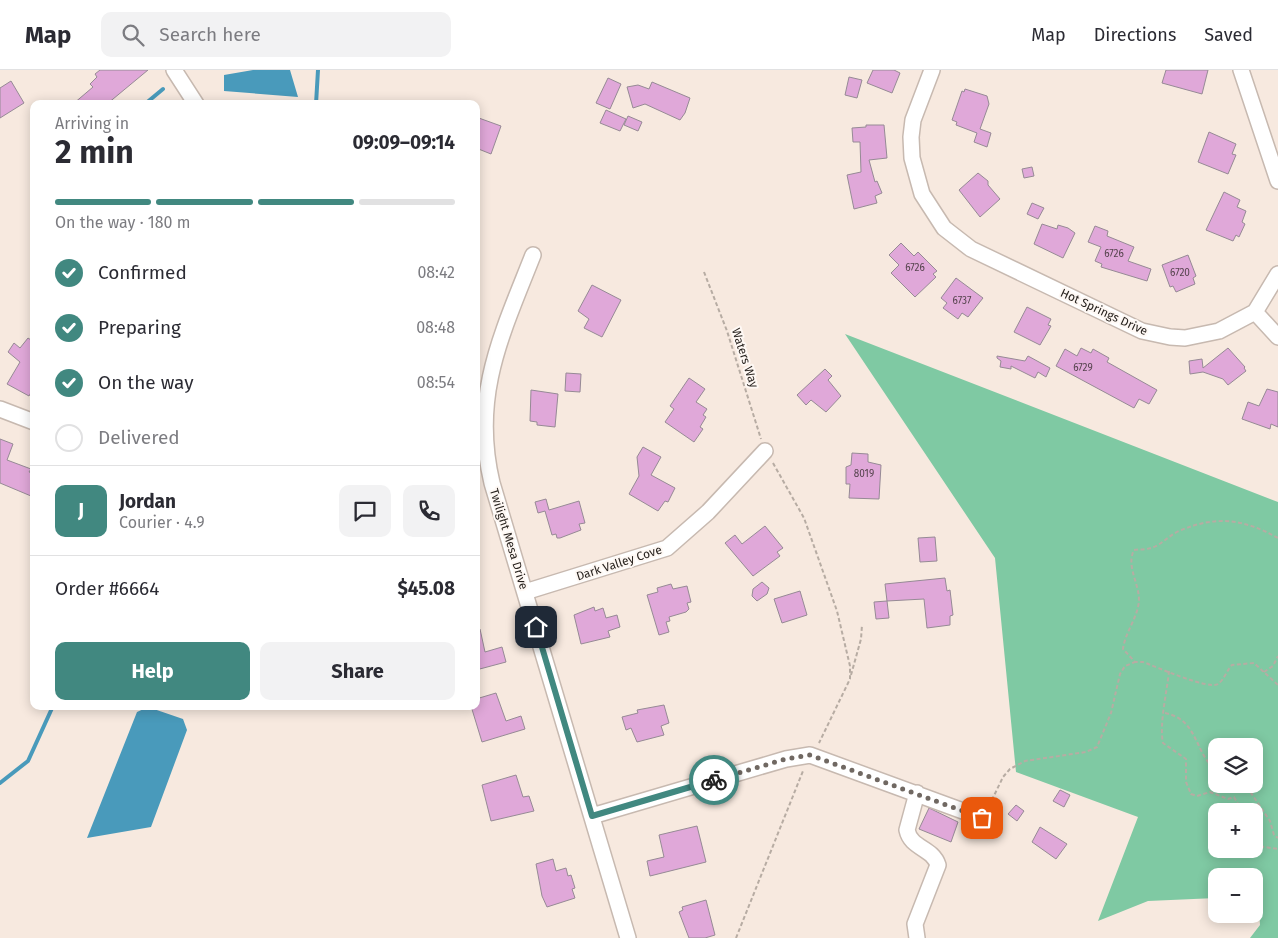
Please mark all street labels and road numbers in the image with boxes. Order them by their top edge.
street label: Hot Springs Drive [1058,286,1150,338]
street label: Waters Way [729,326,761,390]
street label: Twilight Mesa Drive [487,487,531,591]
street label: Dark Valley Cove [574,543,664,583]

